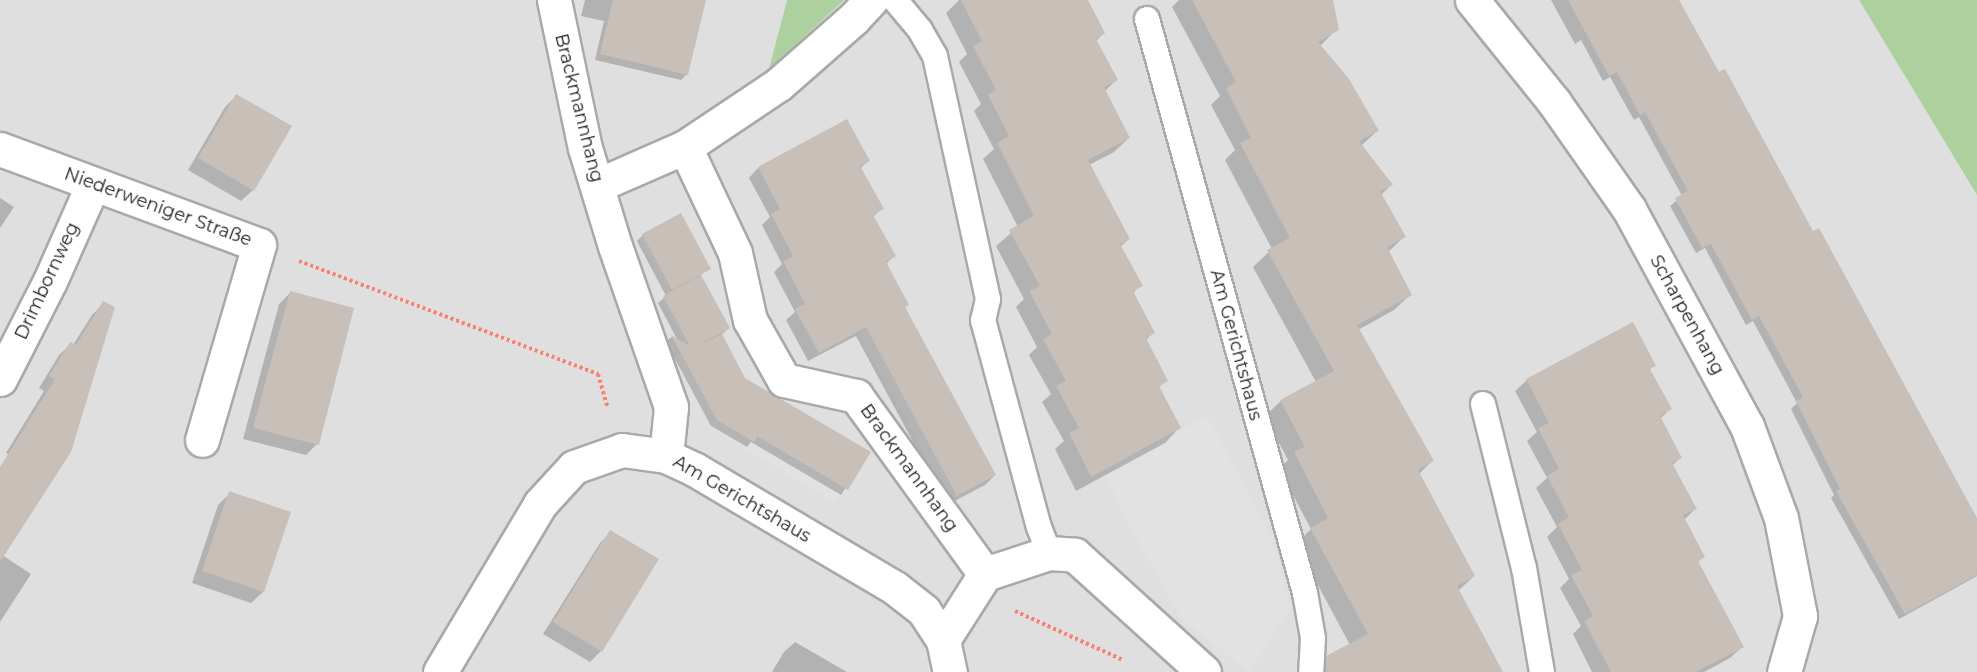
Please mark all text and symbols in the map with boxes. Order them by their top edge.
street label: Brackmannhang [550,31,608,185]
street label: Niederweniger Straße [61,163,255,251]
street label: Drimbornweg [10,219,84,343]
street label: Scharpenhang [1645,251,1729,379]
street label: Am Gerichtshaus [1205,267,1267,423]
street label: Brackmannhang [855,400,963,536]
street label: Am Gerichtshaus [669,451,815,547]

